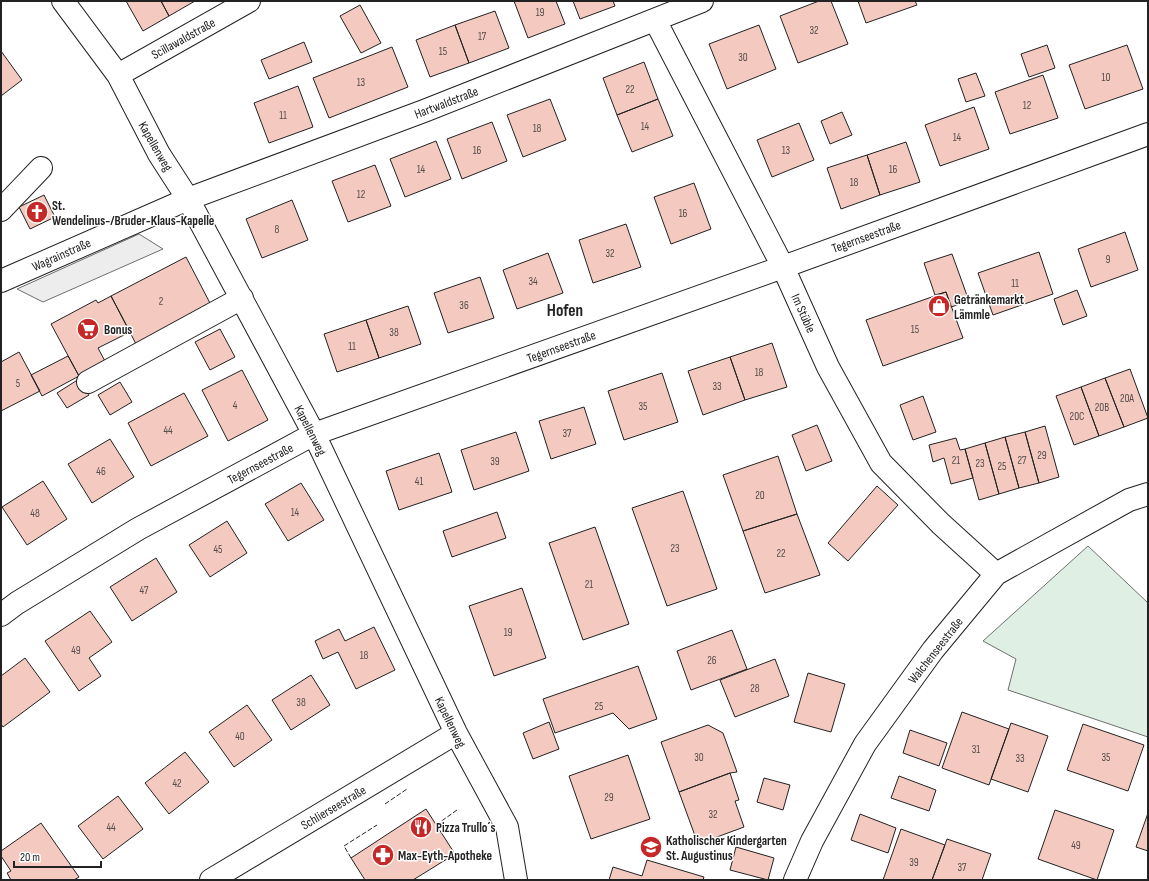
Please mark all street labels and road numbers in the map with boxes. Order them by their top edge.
street label: Scillawaldstraße [149,15,218,63]
street label: Hartwaldstraße [412,83,481,122]
street label: Kapellenweg [135,119,176,174]
street label: Tegernseestraße [830,217,903,257]
street label: Wagrainstraße [30,235,93,275]
street label: Im Stüble [787,291,819,335]
street label: Tegernseestraße [525,327,598,367]
street label: Kapellenweg [291,402,330,458]
street label: Tegernseestraße [225,440,296,488]
street label: Walchenseestraße [905,614,967,687]
street label: Kapellenweg [431,694,469,751]
street label: Schlierseestraße [298,782,369,834]

